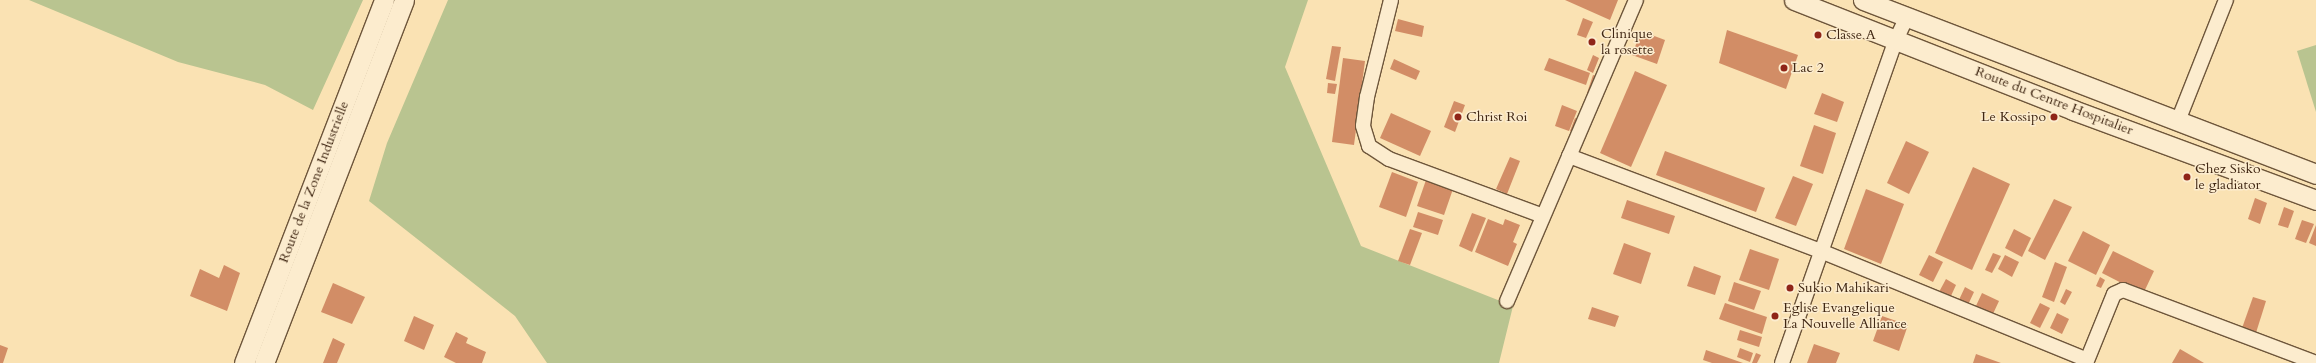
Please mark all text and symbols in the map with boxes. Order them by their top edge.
place label: Clinique la rosette [1601,26,1653,58]
place label: Classe A [1826,27,1876,43]
marker: Classe A [1813,30,1823,40]
marker: Clinique la rosette [1586,36,1598,48]
place label: Lac 2 [1792,60,1824,76]
marker: Lac 2 [1779,63,1789,73]
street label: Route du Centre Hospitalier [1973,63,2135,139]
street label: Route de la Zone Industrielle [275,99,353,265]
place label: Christ Roi [1466,109,1528,125]
place label: Le Kossipo [1981,109,2046,125]
marker: Christ Roi [1453,112,1463,122]
marker: Le Kossipo [2049,112,2059,122]
place label: Chez Sisko le gladiator [2195,161,2261,194]
marker: Chez Sisko le gladiator [2182,172,2192,182]
place label: Sukio Mahikari [1798,280,1889,296]
marker: Sukio Mahikari [1785,283,1795,293]
place label: Eglise Evangelique La Nouvelle Alliance [1783,300,1907,332]
marker: Eglise Evangelique La Nouvelle Alliance [1770,311,1780,321]

